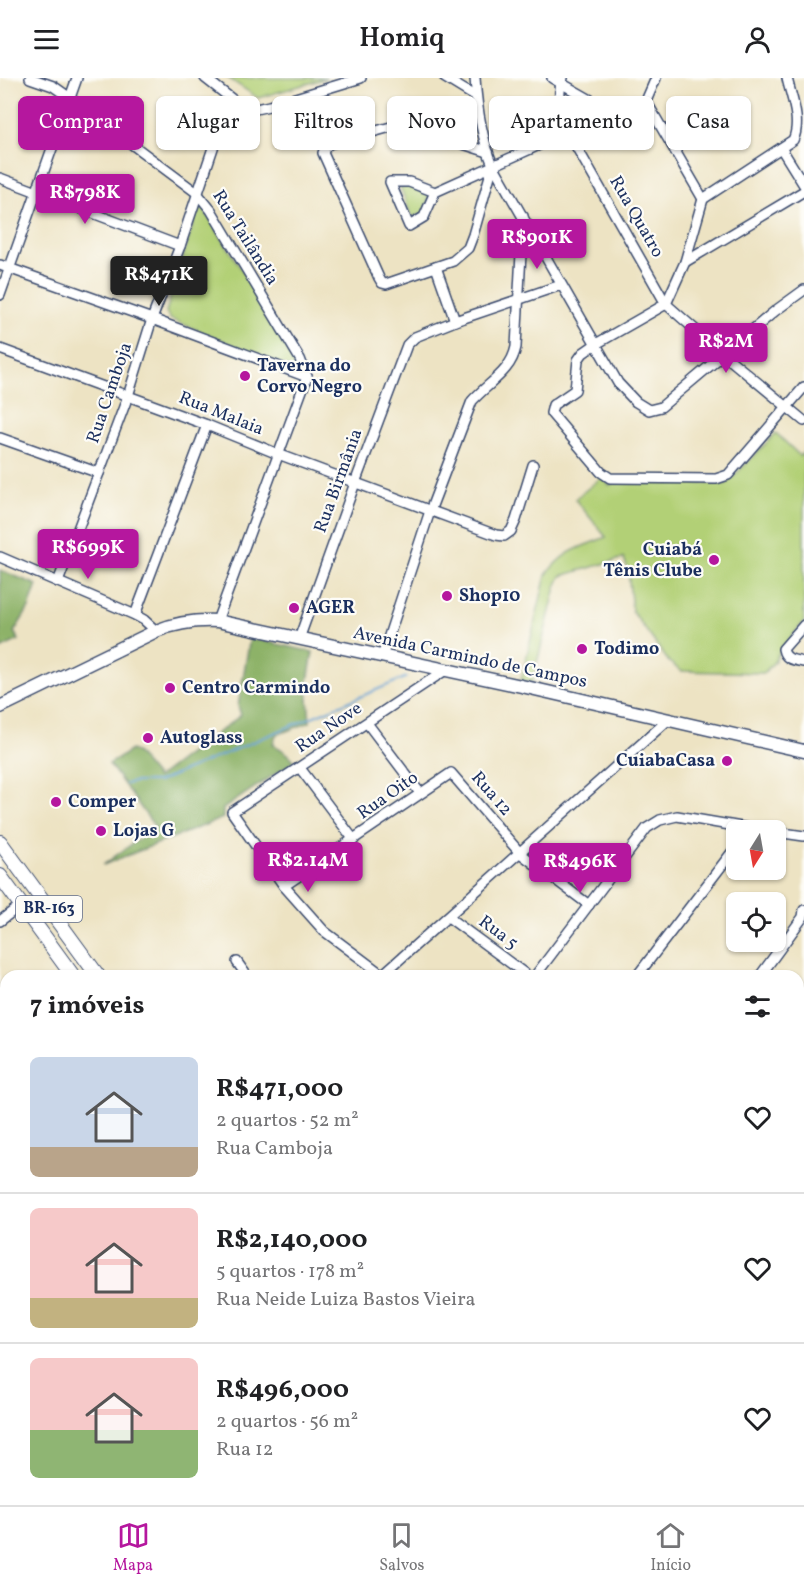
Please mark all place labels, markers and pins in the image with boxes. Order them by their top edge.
pin: R$798K [36,174,134,225]
pin: R$901K [488,219,586,270]
pin: R$471K [110,256,208,307]
pin: R$2M [690,323,762,374]
place label: Taverna do Corvo Negro [257,354,362,400]
marker: Taverna do Corvo Negro [238,369,252,383]
pin: R$699K [39,529,137,580]
place label: Cuiabá Tênis Clube [603,538,702,584]
marker: Cuiabá Tênis Clube [707,553,721,567]
place label: Shop10 [459,584,520,609]
marker: Shop10 [440,589,454,603]
place label: AGER [306,596,355,621]
marker: AGER [287,601,301,615]
place label: Todimo [594,637,659,662]
marker: Todimo [575,642,589,656]
place label: Centro Carmindo [182,676,330,701]
marker: Centro Carmindo [163,681,177,695]
place label: Autoglass [160,726,243,751]
marker: Autoglass [141,731,155,745]
place label: CuiabaCasa [616,749,715,774]
marker: CuiabaCasa [720,754,734,768]
place label: Comper [68,790,137,815]
marker: Comper [49,795,63,809]
place label: Lojas G [113,819,174,844]
marker: Lojas G [94,824,108,838]
pin: R$2.14M [253,842,363,893]
pin: R$496K [531,843,629,894]

